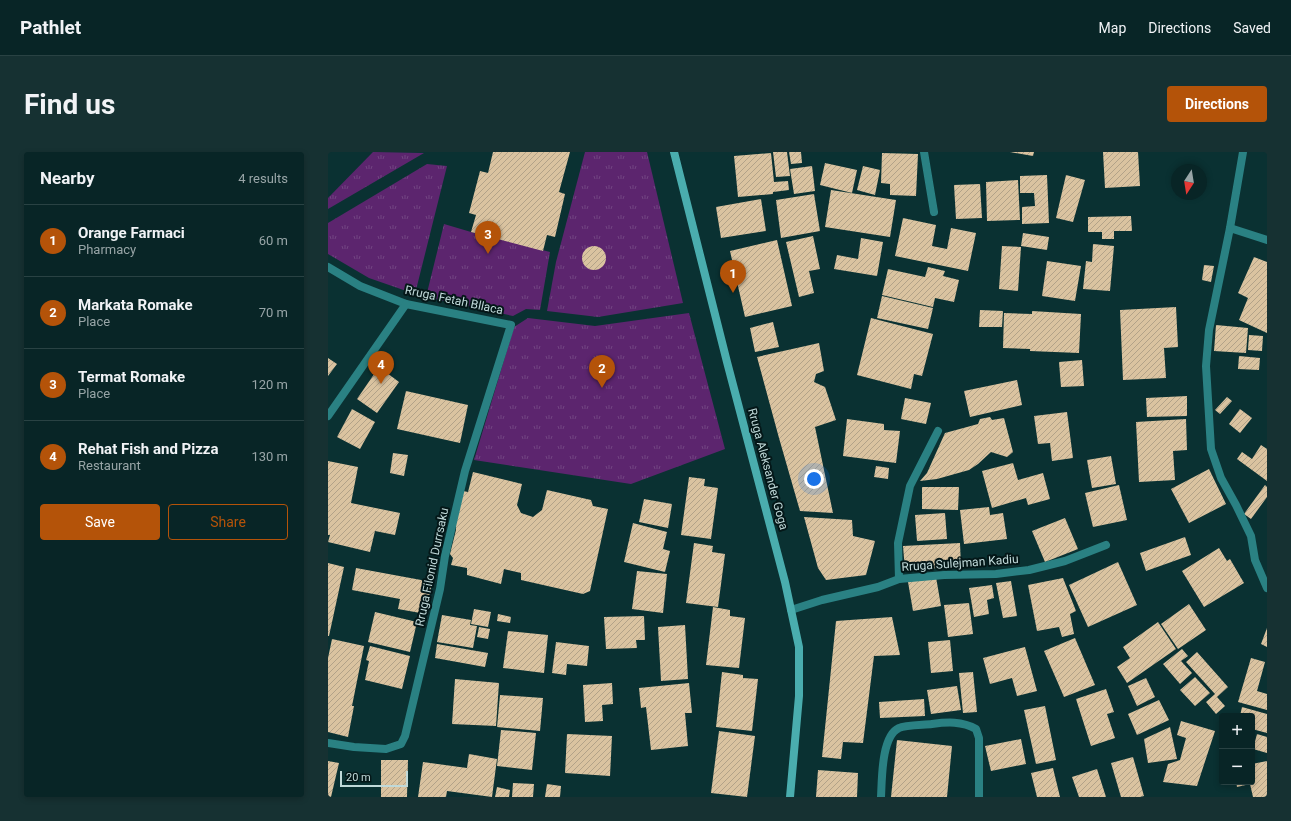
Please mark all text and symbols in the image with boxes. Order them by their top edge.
text: Pathlet [20,16,81,39]
text: Map [1099,20,1126,36]
text: Directions [1148,20,1211,36]
text: Saved [1233,20,1271,36]
button: Directions [1167,86,1267,122]
text: Find us [24,88,115,121]
north arrow [1171,164,1207,200]
text: Nearby [40,168,95,188]
text: 4 results [238,171,288,186]
pin: 3 [475,221,501,254]
text: Orange Farmaci [78,224,185,242]
text: 1 [49,233,57,248]
text: 60 m [259,233,288,248]
text: Pharmacy [78,242,136,257]
pin: 1 [720,260,746,293]
street label: Rruga Fetah Bllaca [404,283,504,317]
text: Markata Romake [78,296,193,314]
text: 2 [49,305,57,320]
text: 70 m [259,305,288,320]
text: Place [78,314,110,329]
pin: 4 [368,351,394,384]
pin: 2 [589,355,615,388]
text: Termat Romake [78,368,185,386]
text: 3 [49,377,57,392]
text: 120 m [251,377,288,392]
text: Place [78,386,110,401]
street label: Rruga Aleksander Goga [745,407,791,531]
text: Rehat Fish and Pizza [78,440,219,458]
text: 4 [49,449,57,464]
text: 130 m [251,449,288,464]
text: Restaurant [78,458,141,473]
your location [804,469,824,489]
button: Save [40,504,160,540]
button: Share [168,504,288,540]
street label: Rruga Filonid Durrsaku [413,506,451,628]
street label: Rruga Sulejman Kadiu [901,552,1019,574]
map controls [1219,713,1255,785]
button: + [1219,713,1255,749]
button: − [1219,749,1255,785]
scale bar [340,769,408,788]
text: 20 m [346,771,371,784]

